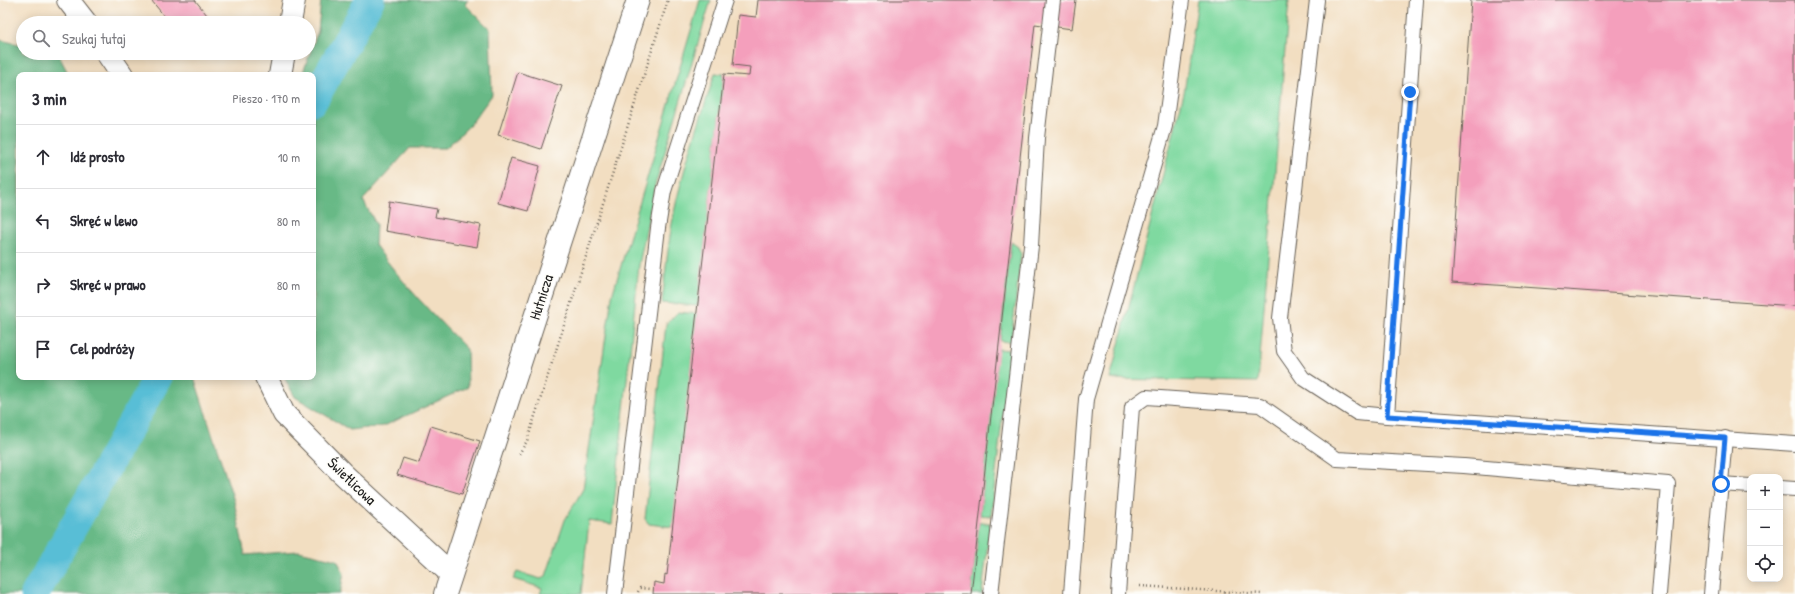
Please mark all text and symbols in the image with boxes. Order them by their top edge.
search box [16,16,316,60]
icon: search [30,27,52,49]
text: Szukaj tutaj [62,28,126,49]
route end [1401,83,1419,101]
text: 3 min [32,87,67,110]
text: Pieszo · 170 m [232,89,300,107]
icon: ahead [32,146,54,168]
text: Idź prosto [70,146,124,167]
text: 10 m [278,148,300,166]
icon: left [32,210,54,232]
text: Skręć w lewo [70,210,137,231]
text: 80 m [277,212,300,230]
street label: Hutnicza [524,272,558,322]
icon: right [32,274,54,296]
text: Skręć w prawo [70,274,146,295]
text: 80 m [277,276,300,294]
icon: arrive [32,338,54,360]
text: Cel podróży [70,338,135,359]
street label: Świetlicowa [323,452,381,510]
map controls [1747,474,1783,582]
button: + [1747,474,1783,510]
route start [1712,475,1730,493]
button: − [1747,510,1783,546]
button: locate [1747,546,1783,582]

